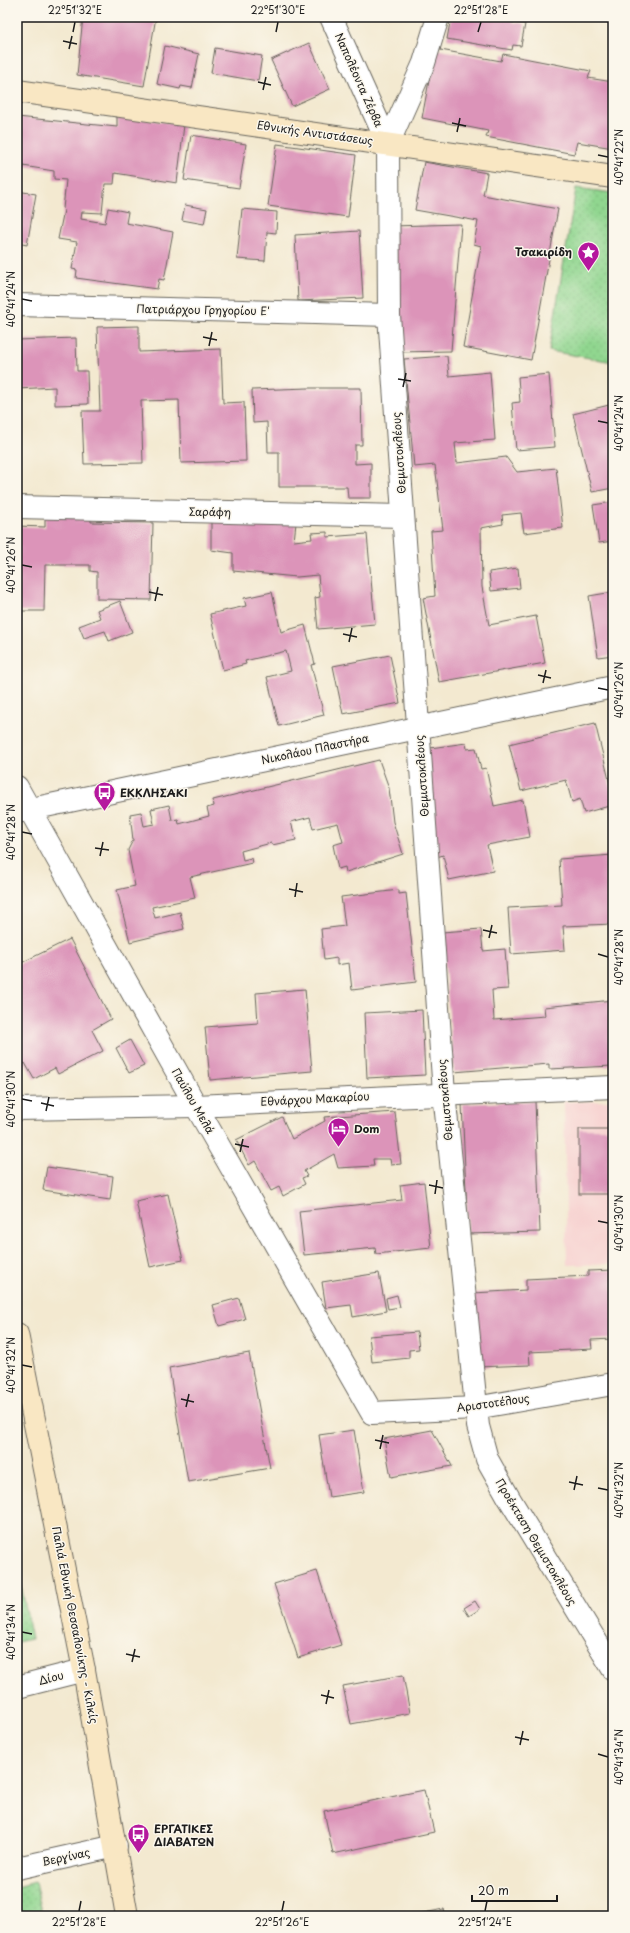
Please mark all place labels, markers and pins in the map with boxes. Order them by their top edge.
place icon: Τσακιρίδη [575,239,601,272]
place label: Τσακιρίδη [515,243,572,260]
bus stop icon: ΕΚΚΛΗΣΑΚΙ [92,780,118,813]
place label: ΕΚΚΛΗΣΑΚΙ [120,784,188,801]
hotel icon: Dom [326,1116,352,1149]
place label: Dom [354,1120,379,1137]
place label: ΕΡΓΑΤΙΚΕΣ ΔΙΑΒΑΤΩΝ [154,1820,214,1850]
bus stop icon: ΕΡΓΑΤΙΚΕΣ ΔΙΑΒΑΤΩΝ [125,1822,151,1855]

